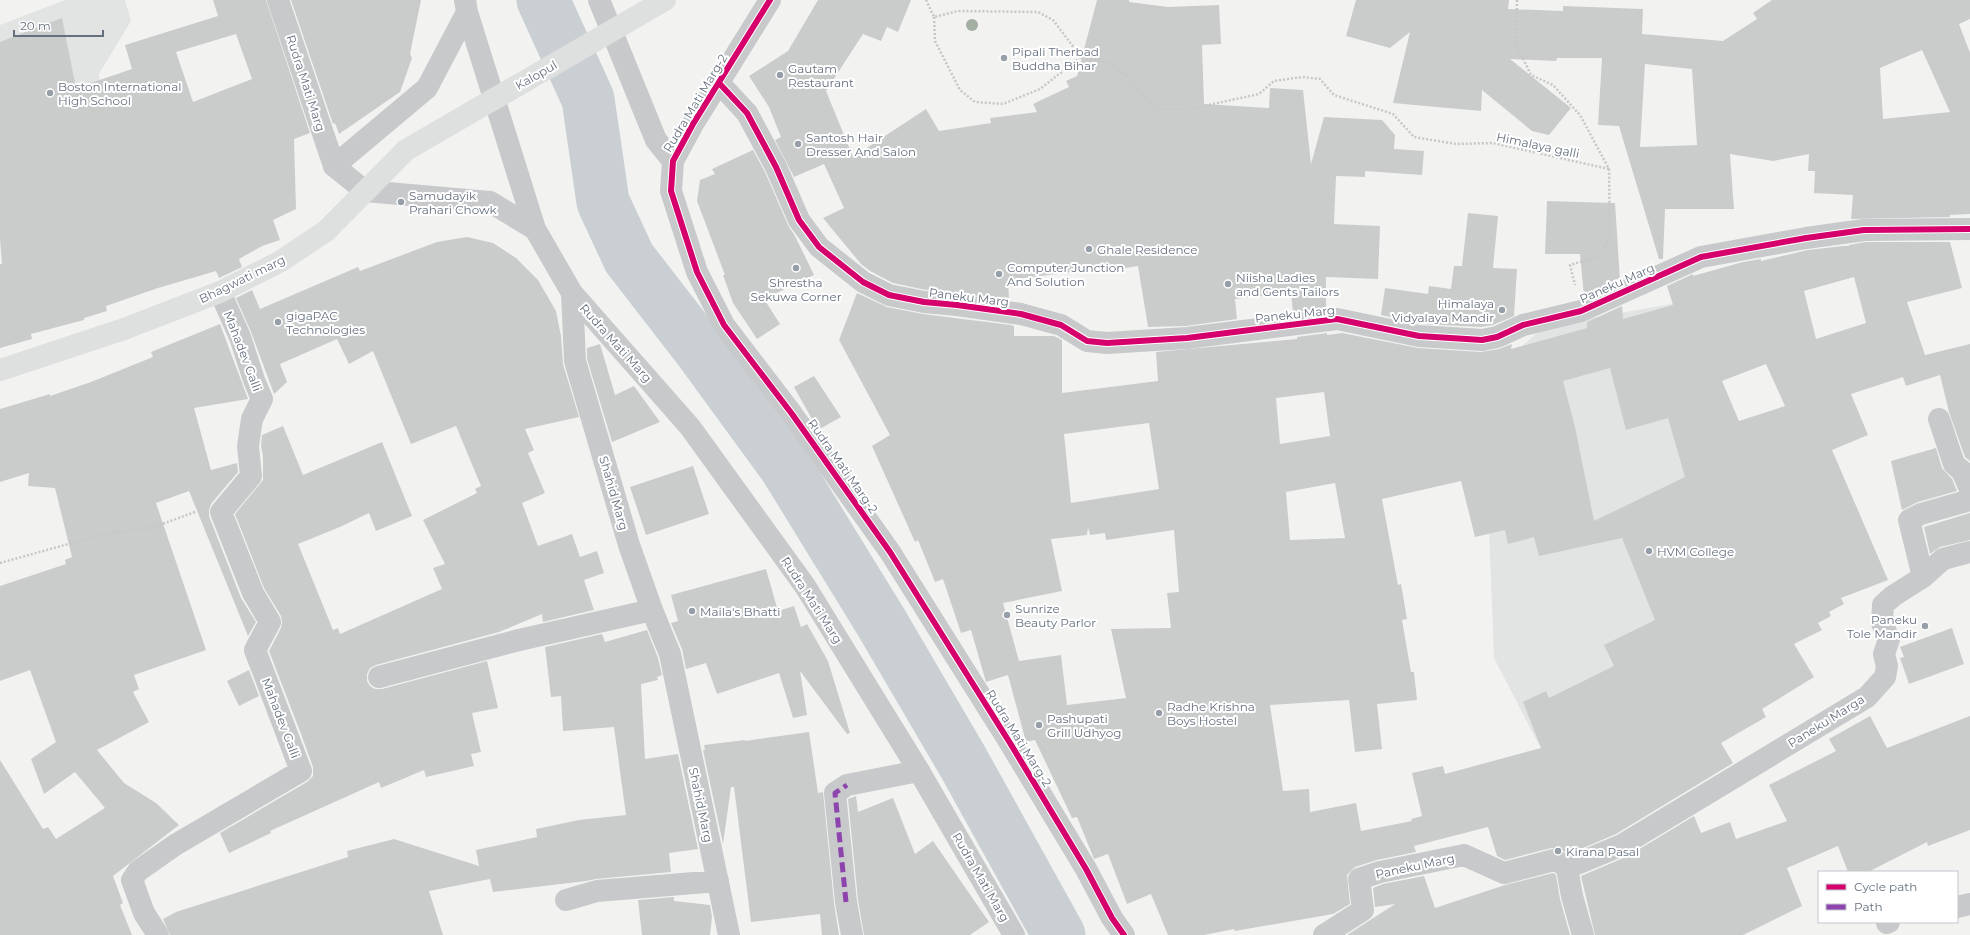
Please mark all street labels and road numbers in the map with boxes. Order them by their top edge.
street label: Rudra Mati Marg [283,33,329,133]
street label: Rudra Mati Marg-2 [660,51,730,155]
street label: Kalopul [512,57,560,93]
street label: Himalaya galli [1495,129,1581,161]
street label: Bhagwati marg [197,252,287,306]
street label: Paneku Marg [1577,260,1657,306]
street label: Paneku Marg [928,285,1010,309]
street label: Rudra Mati Marg [577,301,655,385]
street label: Paneku Marg [1254,302,1336,326]
street label: Mahadev Galli [221,309,265,393]
street label: Rudra Mati Marg-2 [805,416,881,516]
street label: Shahid Marg [596,454,632,532]
street label: Rudra Mati Marg [778,554,846,646]
street label: Mahadev Galli [259,676,303,760]
street label: Rudra Mati Marg-2 [983,687,1055,790]
street label: Paneku Marga [1785,691,1867,751]
street label: Shahid Marg [686,766,716,844]
street label: Rudra Mati Marg [949,830,1013,924]
street label: Paneku Marg [1374,850,1456,882]

